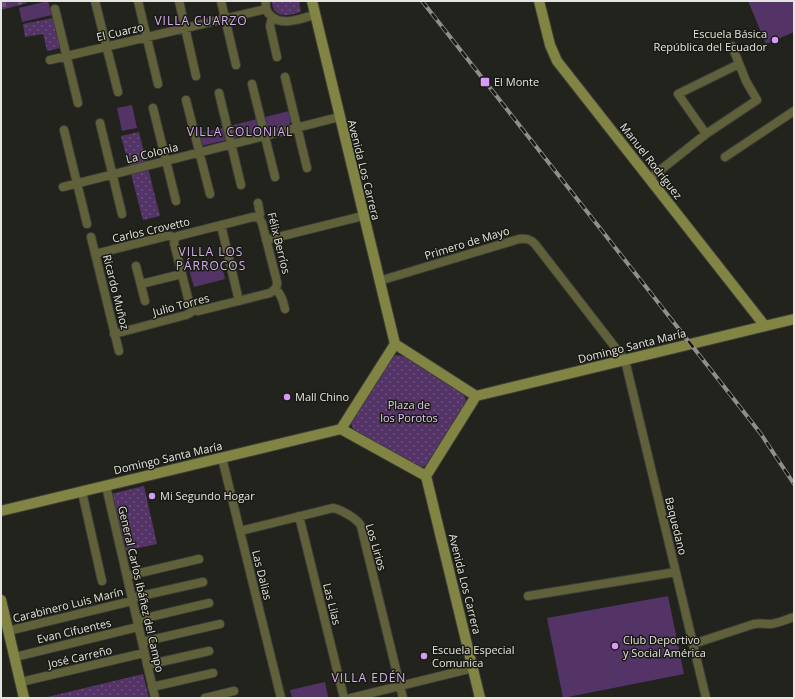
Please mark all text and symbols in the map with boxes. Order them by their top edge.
district label: VILLA CUARZO [154,12,248,29]
street label: El Cuarzo [95,19,145,44]
place label: Escuela Básica República del Ecuador [653,26,767,54]
marker: Escuela Básica República del Ecuador [770,35,780,45]
place label: El Monte [494,74,539,89]
marker: El Monte [479,76,491,88]
street label: Avenida Los Carrera [345,118,384,222]
street label: Manuel Rodríguez [617,120,686,202]
district label: VILLA COLONIAL [187,123,293,140]
street label: La Colonia [124,139,180,166]
street label: Félix Berríos [265,211,294,275]
street label: Carlos Crovetto [111,213,192,246]
street label: Primero de Mayo [423,222,512,263]
district label: VILLA LOS PÁRROCOS [176,243,246,274]
street label: Ricardo Muñoz [100,253,133,331]
street label: Julio Torres [150,290,211,320]
street label: Domingo Santa María [576,325,688,366]
place label: Mall Chino [295,389,350,404]
marker: Mall Chino [282,392,292,402]
park label: Plaza de los Porotos [380,397,438,425]
street label: Domingo Santa María [112,438,224,477]
place label: Mi Segundo Hogar [160,488,255,503]
marker: Mi Segundo Hogar [147,491,157,501]
street label: Baquedano [662,495,691,557]
street label: General Carlos Ibáñez del Campo [115,504,168,674]
street label: Los Lirios [363,522,390,572]
street label: Avenida Los Carrera [446,532,485,636]
street label: Las Dalias [249,548,276,601]
street label: Las Lilas [320,581,345,626]
street label: Carabinero Luis Marín [11,584,125,626]
street label: Evan Cifuentes [35,615,112,646]
place label: Club Deportivo y Social América [623,632,706,660]
marker: Club Deportivo y Social América [610,641,620,651]
street label: José Carreño [45,642,114,671]
place label: Escuela Especial Comunica [432,642,515,670]
marker: Escuela Especial Comunica [419,651,429,661]
district label: VILLA EDÉN [332,669,406,686]

